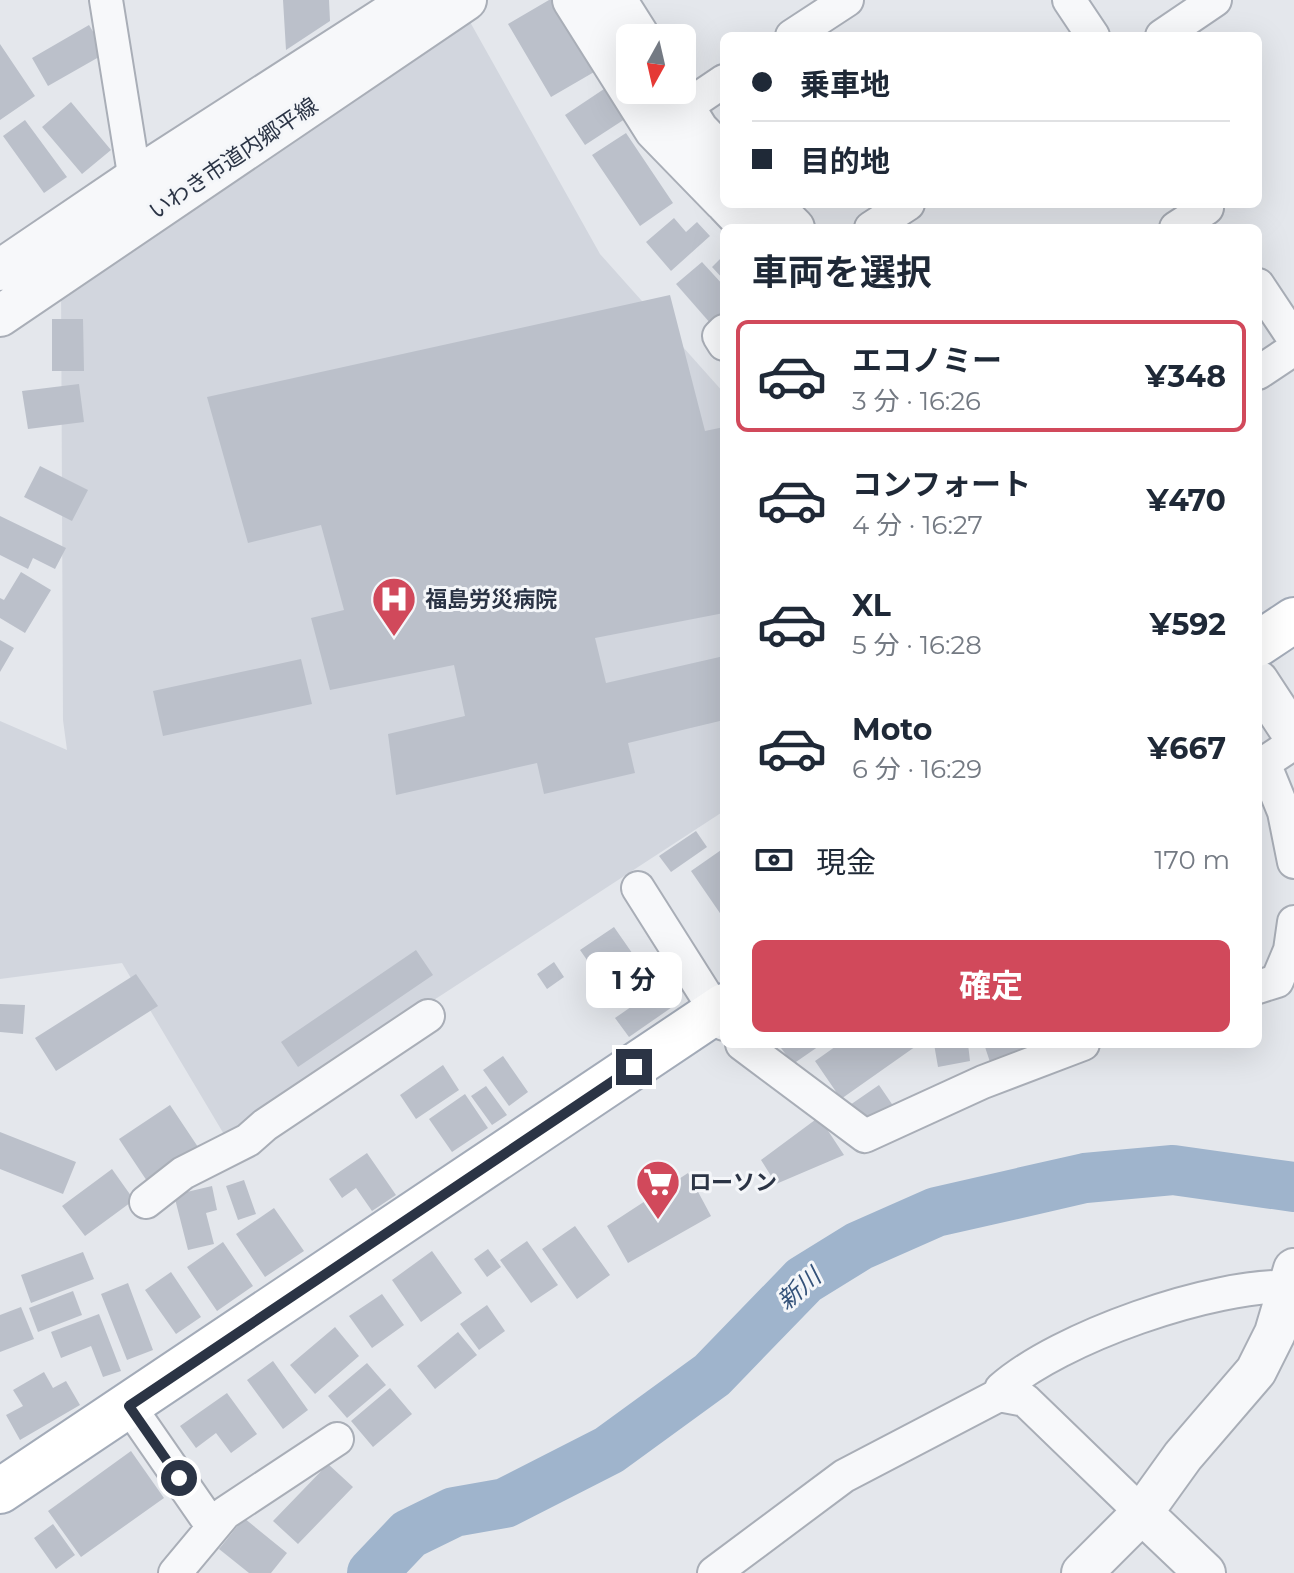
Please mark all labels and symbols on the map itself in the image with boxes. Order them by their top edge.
north arrow [616,24,696,104]
street label: いわき市道内郷平線 [144,92,323,225]
hospital icon: 福島労災病院 [370,575,418,638]
place label: 福島労災病院 [425,586,557,613]
callout: 1 分 [586,951,682,1007]
route end [616,1049,652,1085]
supermarket icon: ローソン [634,1158,682,1221]
place label: ローソン [689,1169,777,1196]
water label: 新川 [771,1260,829,1315]
route start [161,1460,197,1496]

